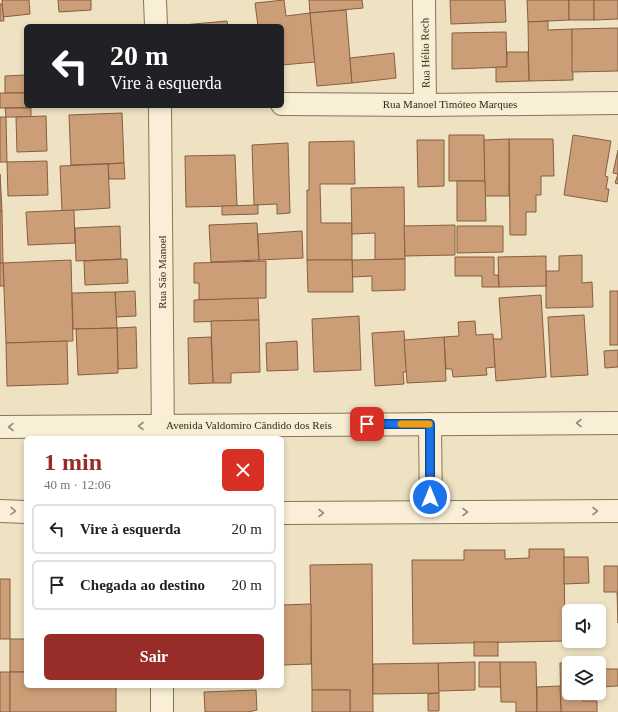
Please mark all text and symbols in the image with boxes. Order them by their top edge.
street label: Rua Hélio Rech [418,17,432,88]
icon: left [44,40,96,92]
text: 20 m [110,40,168,71]
text: Vire à esquerda [110,73,222,93]
street label: Rua Manoel Timóteo Marques [383,98,517,110]
street label: Rua São Manoel [156,235,168,309]
pin [350,407,384,441]
icon: arrive [356,413,378,435]
street label: Avenida Valdomiro Cândido dos Reis [166,419,332,431]
one-way arrow [576,419,582,427]
one-way arrow [138,422,144,430]
one-way arrow [8,423,14,431]
text: 1 min [44,449,102,475]
button: close [222,449,264,491]
position arrow [409,476,451,518]
text: 40 m · 12:06 [44,477,111,492]
one-way arrow [10,507,16,515]
one-way arrow [592,507,598,515]
one-way arrow [462,508,468,516]
one-way arrow [318,509,324,517]
icon: left [46,518,68,540]
text: Vire à esquerda [80,521,181,537]
text: 20 m [232,521,262,537]
icon: arrive [46,574,68,596]
text: Chegada ao destino [80,577,205,593]
text: 20 m [232,577,262,593]
map controls [562,604,606,700]
button: sound [562,604,606,648]
button: Sair [44,634,264,680]
button: layers [562,656,606,700]

